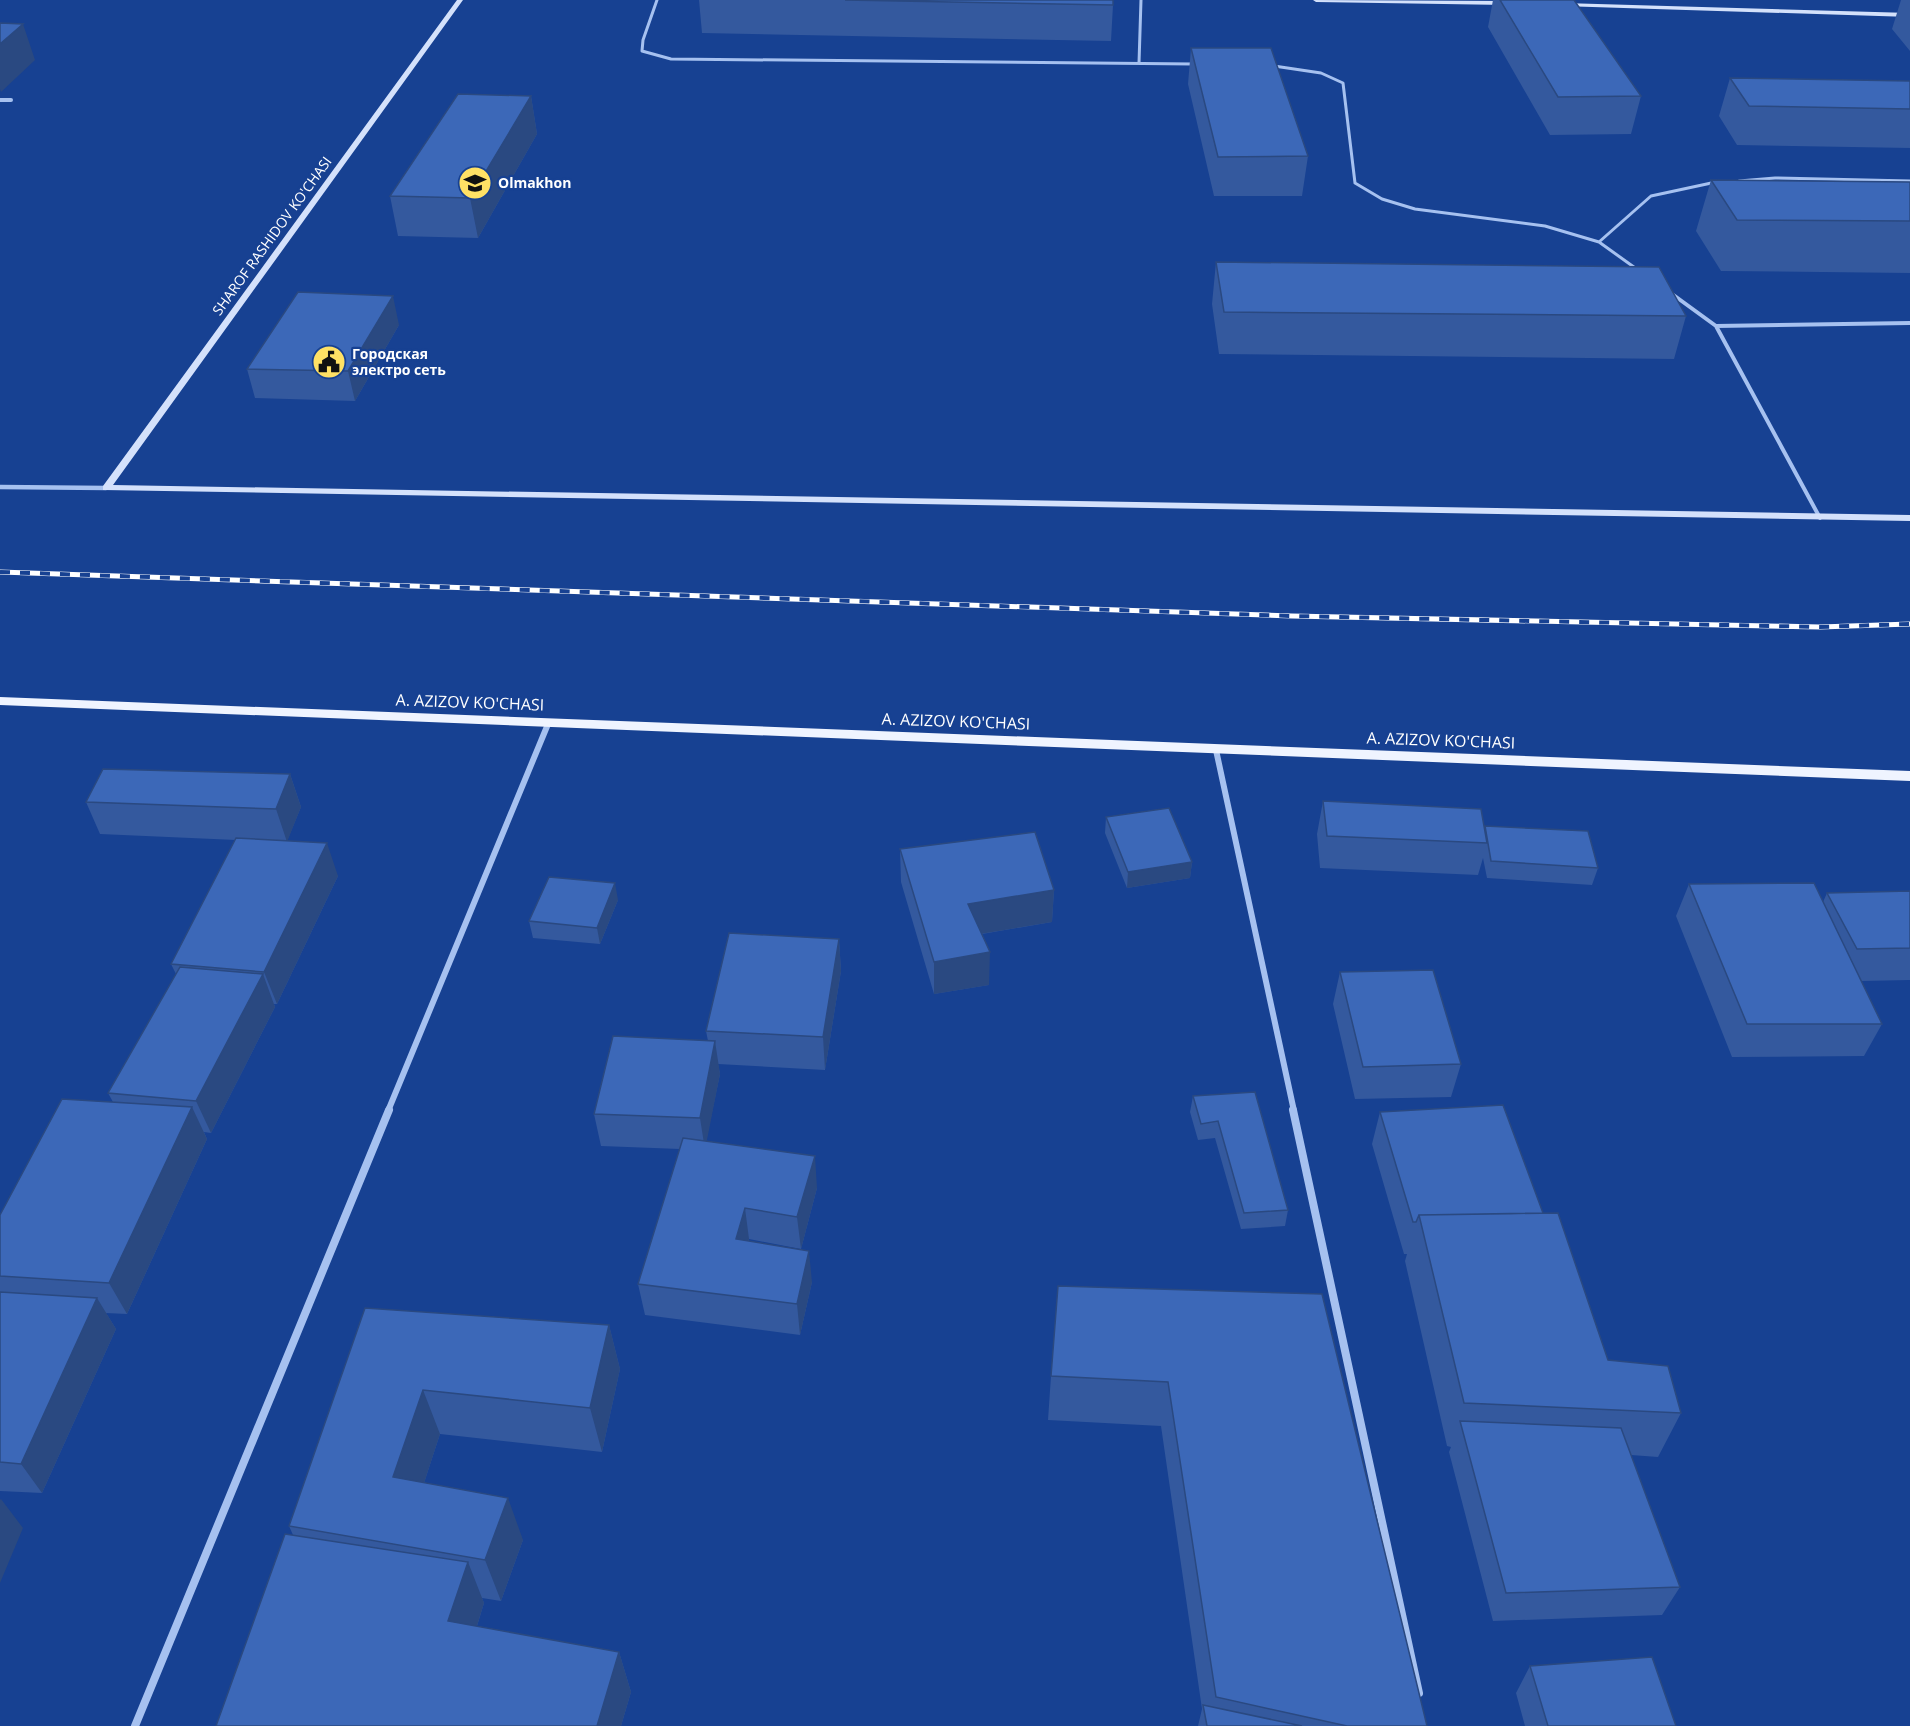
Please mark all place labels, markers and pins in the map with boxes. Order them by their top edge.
school or university icon: Olmakhon [457,165,493,201]
place label: Olmakhon [498,173,571,192]
public building icon: Городская электро сеть [311,344,347,380]
place label: Городская электро сеть [352,344,446,379]

